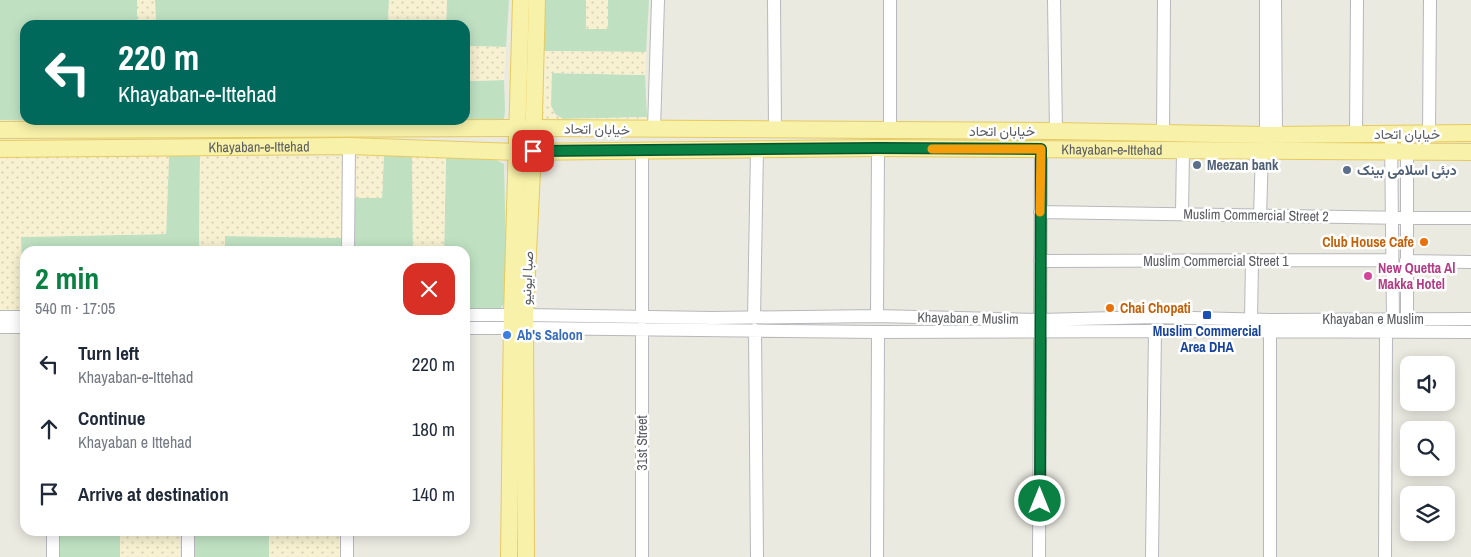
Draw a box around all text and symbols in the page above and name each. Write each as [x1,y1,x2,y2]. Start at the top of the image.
text: 220 m [118,34,199,81]
icon: left [35,40,100,105]
text: Khayaban-e-Ittehad [118,79,276,109]
street label: خیابان اتحاد [564,119,630,139]
street label: خیابان اتحاد [969,122,1035,140]
street label: خیابان اتحاد [1374,125,1440,143]
pin [512,130,554,172]
street label: Khayaban-e-Ittehad [208,137,310,156]
icon: arrive [519,137,547,165]
street label: Khayaban-e-Ittehad [1061,140,1162,159]
place label: Meezan bank [1207,156,1279,174]
marker: Meezan bank [1191,159,1203,171]
place label: دبئی اسلامی بینک [1357,161,1457,179]
marker: دبئی اسلامی بینک [1341,164,1353,176]
street label: Muslim Commercial Street 2 [1183,205,1329,225]
place label: Club House Cafe [1322,233,1414,251]
marker: Club House Cafe [1418,236,1430,248]
street label: صبا ایونیو [517,250,537,305]
street label: Muslim Commercial Street 1 [1143,252,1289,270]
text: 2 min [35,258,99,298]
place label: New Quetta Al Makka Hotel [1378,259,1455,293]
button: close [403,263,455,315]
marker: New Quetta Al Makka Hotel [1362,270,1374,282]
text: 540 m · 17:05 [35,297,115,319]
place label: Chai Chopati [1120,299,1191,317]
marker: Chai Chopati [1104,302,1116,314]
street label: Khayaban e Muslim [917,308,1019,328]
marker: Muslim Commercial Area DHA [1201,309,1213,321]
street label: Khayaban e Muslim [1322,310,1424,328]
place label: Muslim Commercial Area DHA [1153,322,1261,356]
place label: Ab's Saloon [517,326,583,344]
marker: Ab's Saloon [501,329,513,341]
text: Turn left [78,340,139,366]
icon: left [35,350,63,378]
text: 220 m [412,351,455,377]
map controls [1400,356,1455,541]
button: sound [1400,356,1455,411]
text: Khayaban-e-Ittehad [78,366,193,388]
text: Continue [78,405,146,431]
icon: ahead [35,415,63,443]
street label: 31st Street [633,415,651,471]
text: 180 m [412,416,455,442]
button: search [1400,421,1455,476]
text: Khayaban e Ittehad [78,431,192,453]
position arrow [1013,474,1065,526]
icon: arrive [35,480,63,508]
text: Arrive at destination [78,481,229,507]
text: 140 m [412,481,455,507]
button: layers [1400,486,1455,541]

